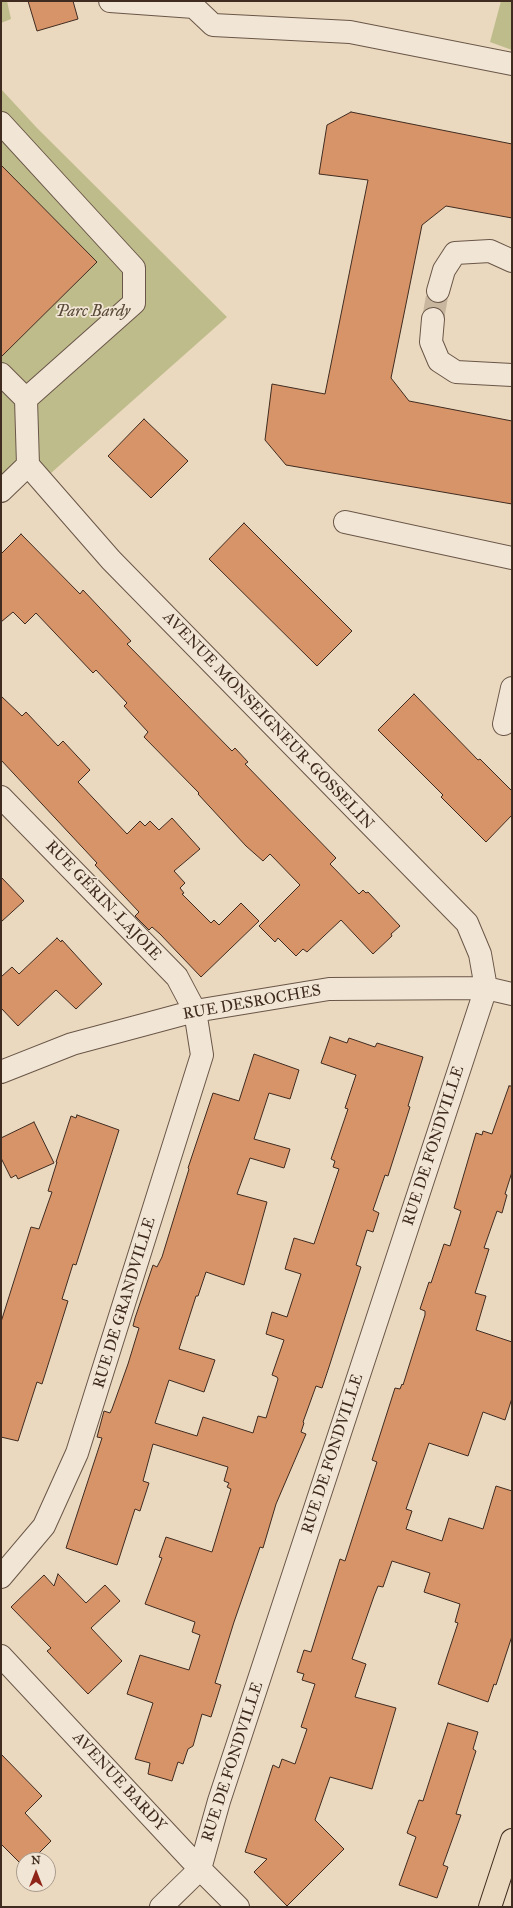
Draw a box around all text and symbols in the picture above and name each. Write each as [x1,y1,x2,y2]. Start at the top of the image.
park label: Parc Bardy [56,302,130,322]
street label: AVENUE MONSEIGNEUR-GOSSELIN [159,608,377,834]
street label: RUE GÉRIN-LAJOIE [41,837,165,965]
street label: RUE DESROCHES [181,981,323,1025]
street label: RUE DE FONDVILLE [399,1064,469,1228]
street label: RUE DE GRANDVILLE [90,1215,160,1391]
street label: RUE DE FONDVILLE [298,1372,368,1536]
street label: RUE DE FONDVILLE [198,1680,268,1844]
street label: AVENUE BARDY [68,1729,170,1835]
north arrow [16,1852,56,1892]
text: N [31,1854,41,1867]

